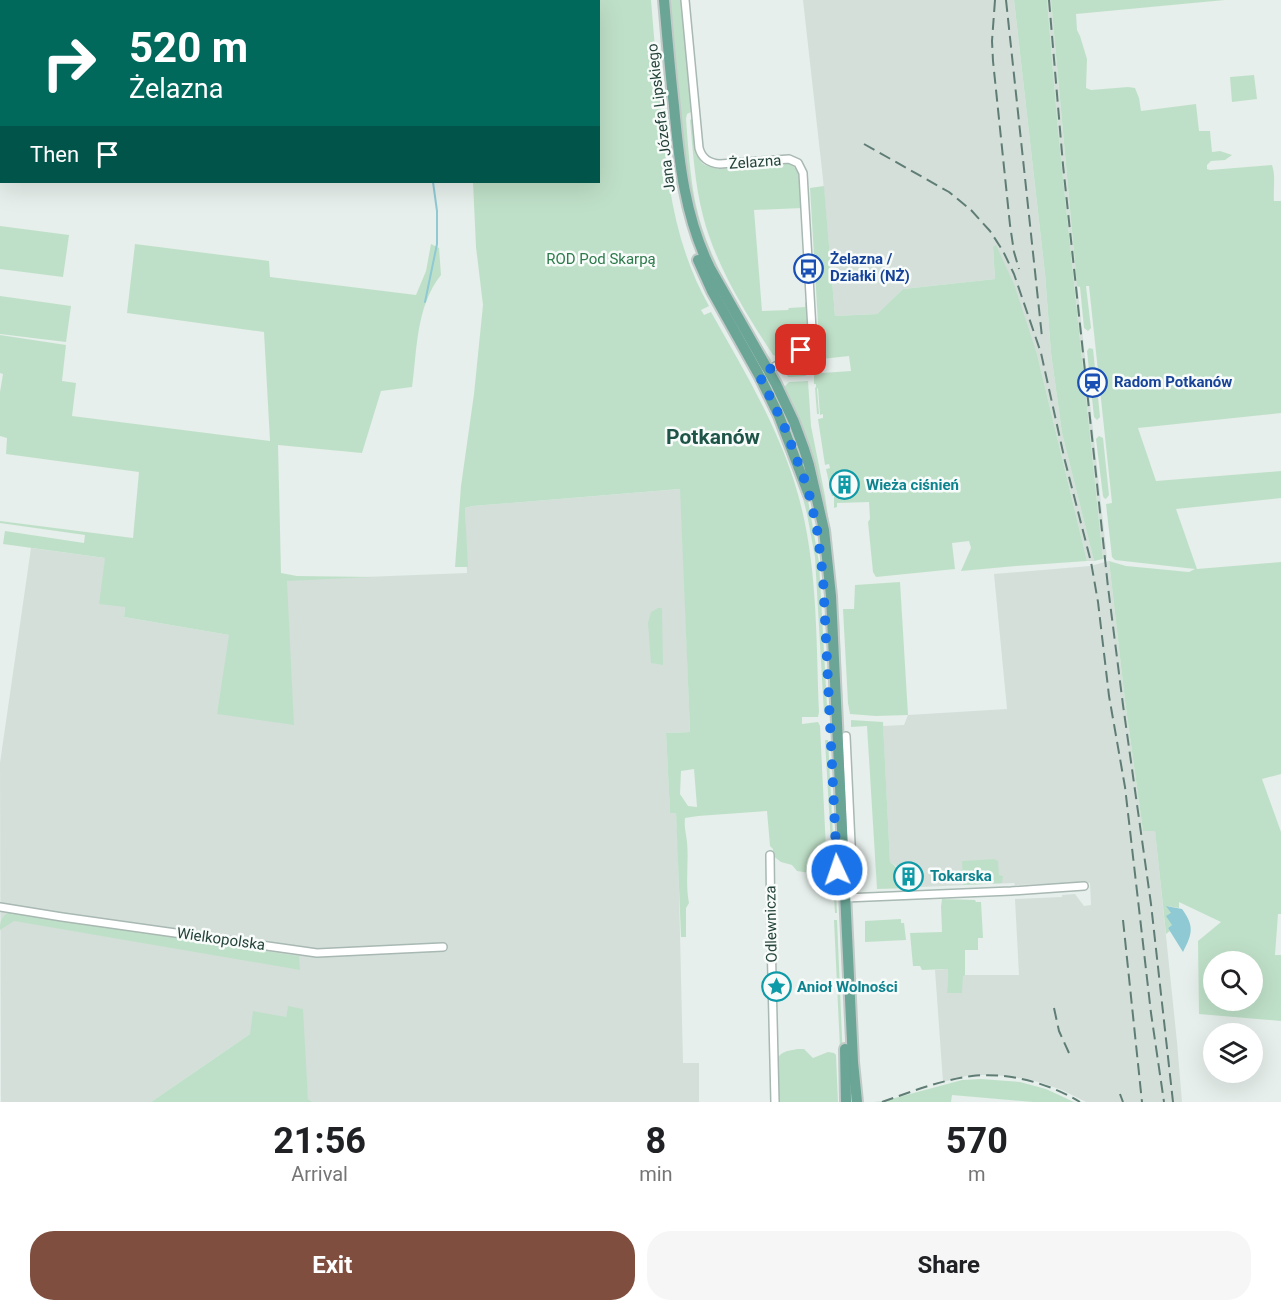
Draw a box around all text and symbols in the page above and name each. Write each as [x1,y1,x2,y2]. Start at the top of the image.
text: 520 m [129,23,248,72]
icon: right [30,24,108,102]
street label: Jana Józefa Lipskiego [643,43,679,193]
text: Żelazna [129,73,223,105]
icon: arrive [91,138,124,171]
text: Then [30,142,79,167]
street label: Żelazna [728,151,782,173]
park label: ROD Pod Skarpą [546,250,656,268]
place label: Żelazna / Działki (NŻ) [830,250,910,285]
bus stop icon: Żelazna / Działki (NŻ) [793,252,825,284]
pin [775,324,826,375]
icon: arrive [784,333,817,366]
station icon: Radom Potkanów [1077,366,1109,398]
place label: Radom Potkanów [1114,373,1232,391]
district label: Potkanów [666,425,761,449]
building icon: Wieża ciśnień [829,469,861,501]
place label: Wieża ciśnień [866,476,959,494]
position arrow [805,838,869,902]
building icon: Tokarska [893,860,925,892]
place label: Tokarska [930,867,992,885]
street label: Odlewnicza [761,885,781,963]
street label: Wielkopolska [176,924,266,954]
map controls [1203,951,1263,1083]
button: search [1203,951,1263,1011]
place icon: Anioł Wolności [760,971,792,1003]
place label: Anioł Wolności [797,978,898,996]
button: layers [1203,1023,1263,1083]
text: 21:56 [273,1120,366,1162]
text: 8 [646,1120,666,1162]
text: 570 [946,1120,1008,1162]
text: Arrival [291,1162,348,1186]
text: min [639,1162,673,1186]
text: m [968,1162,986,1186]
button: Exit [30,1231,635,1300]
button: Share [647,1231,1251,1300]

